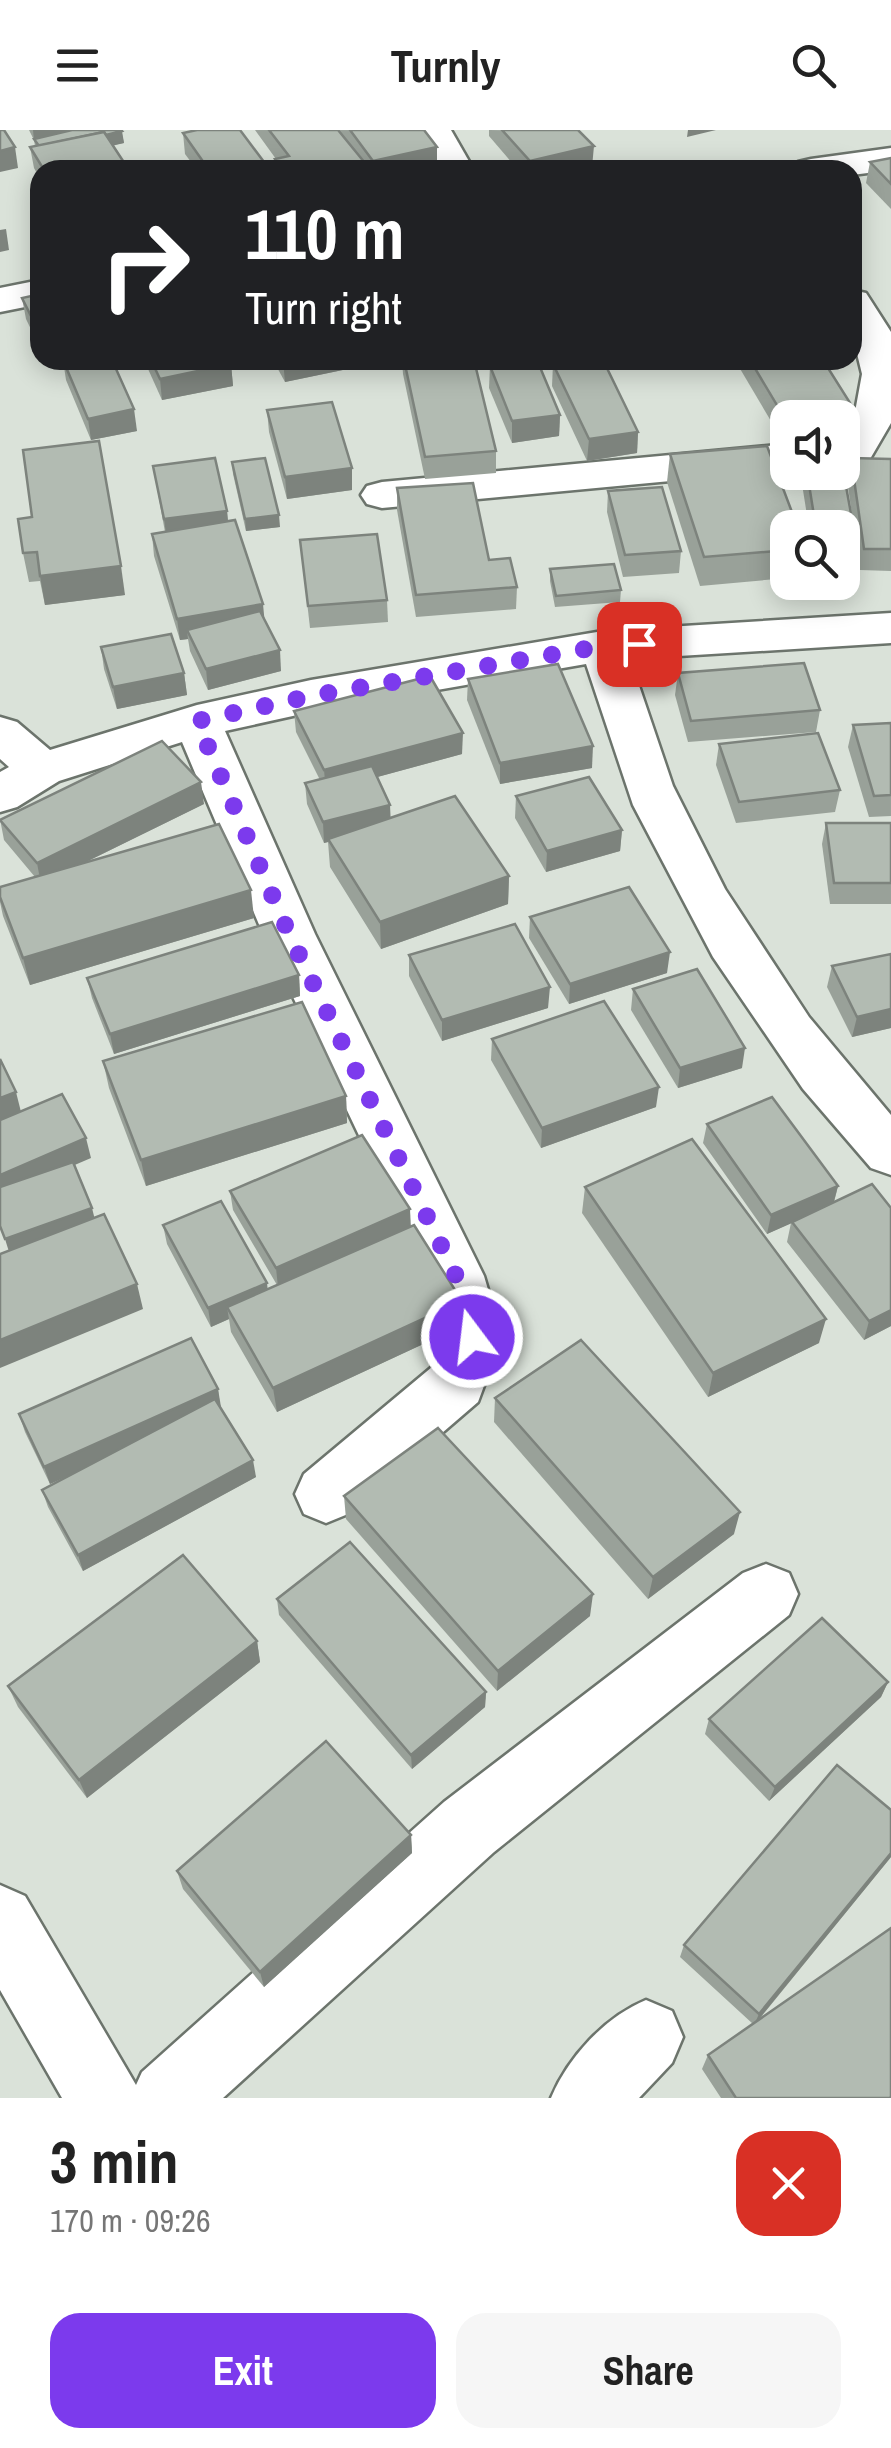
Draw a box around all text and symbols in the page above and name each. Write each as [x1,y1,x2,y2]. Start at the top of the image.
text: Turnly [390,35,501,96]
icon: menu [50,38,105,93]
icon: search [786,38,841,93]
text: 110 m [245,187,405,281]
icon: right [80,200,210,330]
text: Turn right [245,277,402,338]
map controls [770,400,860,600]
button: sound [770,400,860,490]
button: search [770,510,860,600]
pin [597,602,682,687]
icon: arrive [612,617,667,672]
position arrow [420,1285,524,1389]
text: 3 min [50,2121,179,2202]
button: close [736,2131,841,2236]
text: 170 m · 09:26 [50,2199,210,2242]
button: Exit [50,2313,436,2428]
button: Share [456,2313,841,2428]

